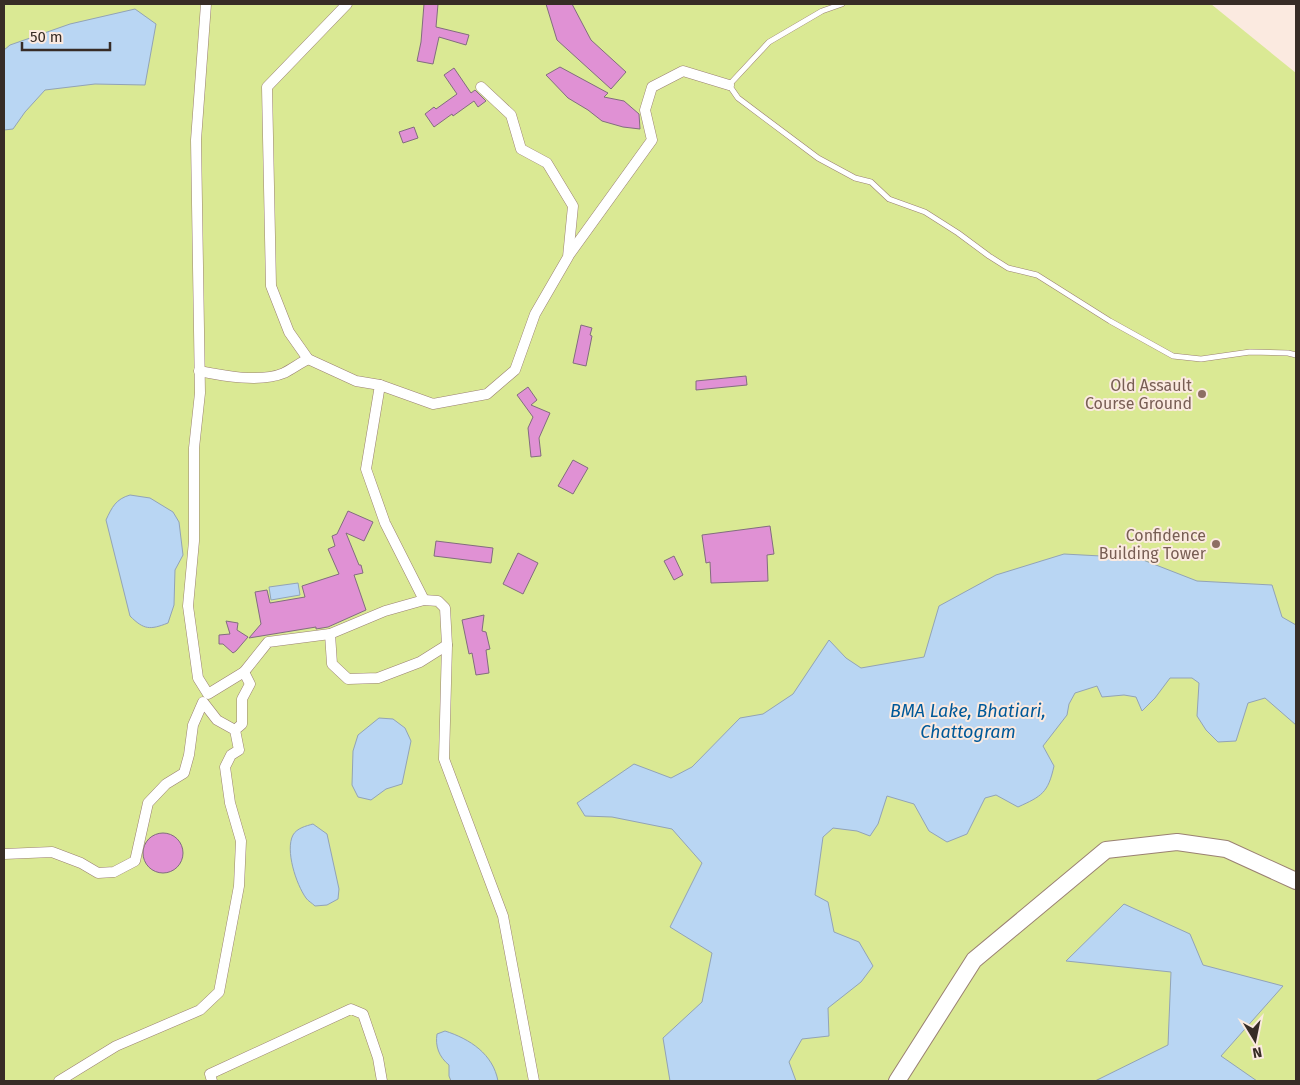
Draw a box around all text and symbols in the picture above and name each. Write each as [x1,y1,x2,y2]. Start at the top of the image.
scale bar [22,20,110,52]
text: 50 m [30,28,63,46]
place label: Old Assault Course Ground [1085,376,1192,413]
marker: Old Assault Course Ground [1196,388,1208,400]
place label: Confidence Building Tower [1099,526,1207,563]
marker: Confidence Building Tower [1210,538,1222,550]
water label: BMA Lake, Bhatiari, Chattogram [890,700,1046,743]
north arrow [1230,1015,1280,1065]
text: N [1251,1043,1263,1061]

